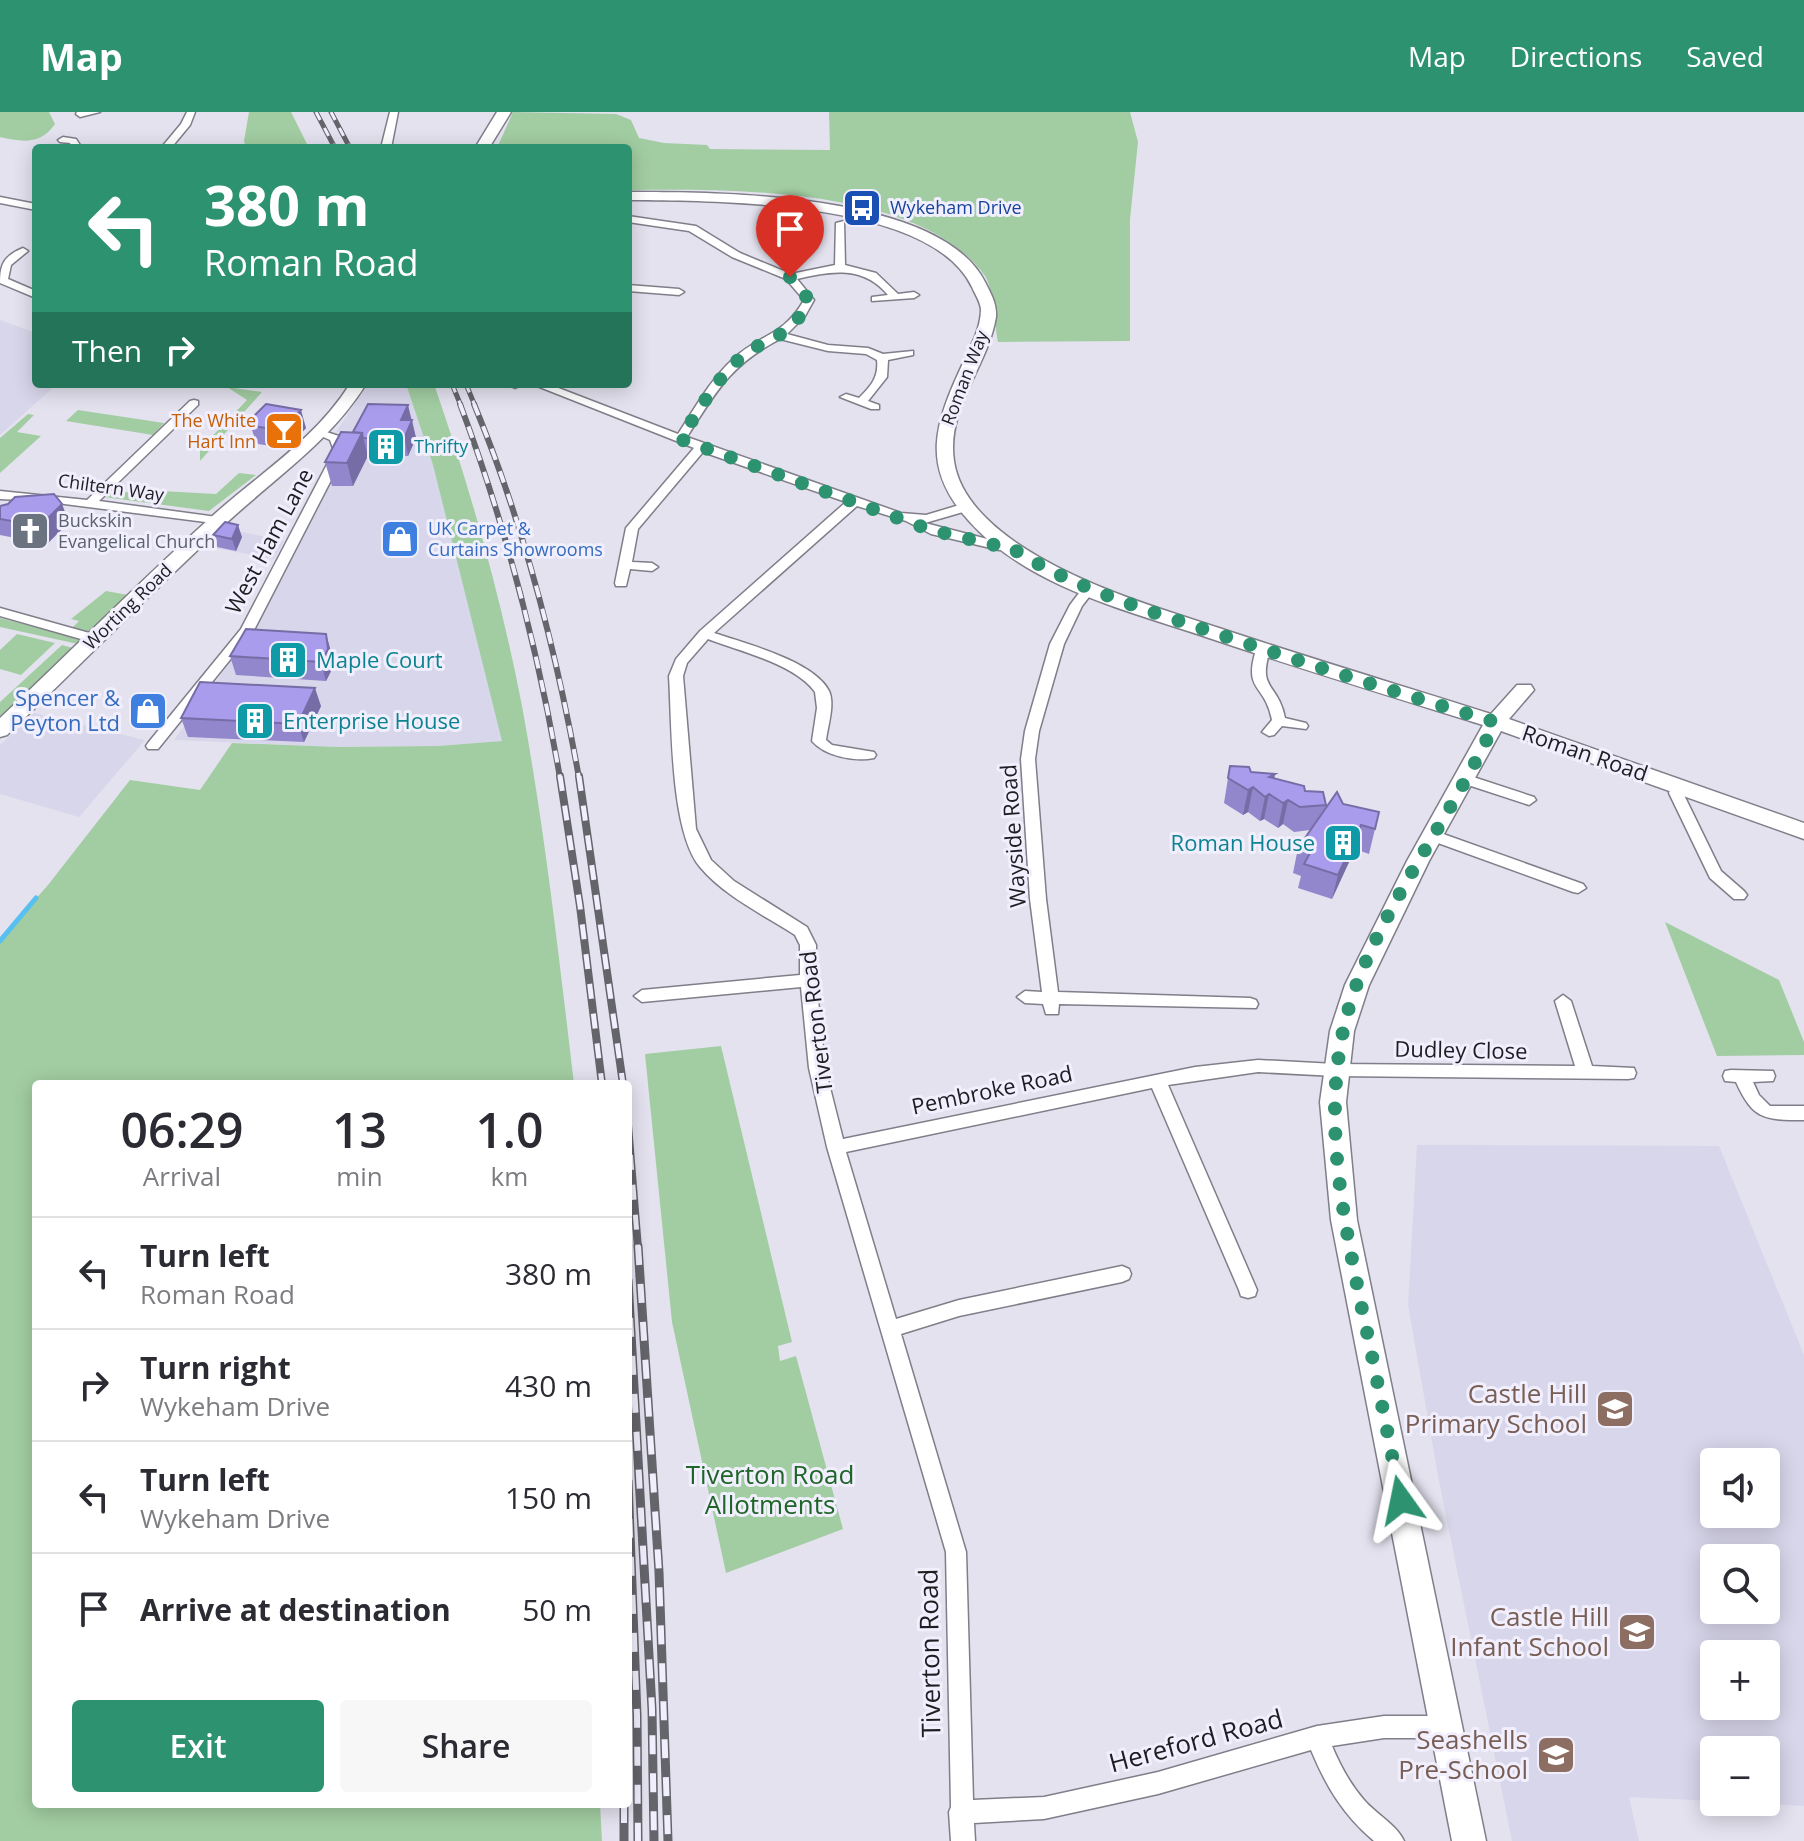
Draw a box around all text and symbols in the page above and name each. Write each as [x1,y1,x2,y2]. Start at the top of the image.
text: Map [40,30,123,82]
text: Map [1408,37,1466,75]
text: Directions [1510,37,1642,75]
text: Saved [1686,37,1764,75]
text: 380 m [204,166,370,242]
icon: left [72,176,176,280]
bus stop icon: Wykeham Drive [841,187,883,229]
pin [756,195,824,277]
place label: Wykeham Drive [890,195,1022,219]
icon: arrive [768,207,812,251]
text: Roman Road [204,238,419,287]
street label: Roman Way [935,326,994,429]
icon: right [158,328,202,372]
text: Then [72,330,142,371]
place label: The White Hart Inn [172,408,256,453]
bar icon: The White Hart Inn [263,410,305,452]
building icon: Thrifty [365,426,407,468]
place label: Thrifty [414,434,469,458]
street label: West Ham Lane [217,463,319,619]
street label: Chiltern Way [57,468,167,506]
place label: Buckskin Evangelical Church [58,508,215,553]
church icon: Buckskin Evangelical Church [9,510,51,552]
place label: UK Carpet & Curtains Showrooms [428,516,603,561]
shop icon: UK Carpet & Curtains Showrooms [379,518,421,560]
street label: Worting Road [78,558,177,655]
building icon: Maple Court [267,639,309,681]
place label: Maple Court [316,644,443,674]
place label: Spencer & Peyton Ltd [10,682,120,737]
shop icon: Spencer & Peyton Ltd [127,690,169,732]
building icon: Enterprise House [234,700,276,742]
place label: Enterprise House [283,705,460,735]
street label: Roman Road [1518,717,1652,788]
street label: Wayside Road [992,763,1032,909]
building icon: Roman House [1322,822,1364,864]
place label: Roman House [1171,827,1315,857]
street label: Tiverton Road [791,949,839,1095]
street label: Dudley Close [1394,1033,1528,1065]
street label: Pembroke Road [909,1057,1075,1121]
text: 06:29 [121,1097,243,1162]
text: 13 [332,1097,387,1162]
text: 1.0 [475,1097,543,1162]
text: Arrival [143,1158,221,1194]
text: min [336,1158,383,1194]
text: km [491,1158,528,1194]
text: Turn left [140,1235,270,1276]
icon: left [72,1251,116,1295]
text: 380 m [505,1253,592,1294]
text: Roman Road [140,1276,295,1312]
text: Turn right [140,1347,291,1388]
icon: right [72,1363,116,1407]
text: 430 m [505,1365,592,1406]
place label: Castle Hill Primary School [1405,1375,1587,1441]
text: Wykeham Drive [140,1388,330,1424]
school or university icon: Castle Hill Primary School [1594,1388,1636,1430]
map controls [1700,1448,1780,1816]
button: sound [1700,1448,1780,1528]
park label: Tiverton Road Allotments [686,1456,854,1522]
position arrow [1359,1458,1443,1542]
text: Turn left [140,1459,270,1500]
icon: left [72,1475,116,1519]
text: 150 m [505,1477,592,1518]
text: Wykeham Drive [140,1500,330,1536]
button: search [1700,1544,1780,1624]
street label: Tiverton Road [910,1568,948,1738]
icon: arrive [72,1587,116,1631]
text: Arrive at destination [140,1589,451,1630]
text: 50 m [522,1589,592,1630]
place label: Castle Hill Infant School [1450,1598,1609,1664]
school or university icon: Castle Hill Infant School [1616,1611,1658,1653]
button: + [1700,1640,1780,1720]
button: Exit [72,1700,324,1792]
button: Share [340,1700,592,1792]
street label: Hereford Road [1105,1700,1287,1781]
place label: Seashells Pre-School [1398,1721,1528,1787]
school or university icon: Seashells Pre-School [1535,1734,1577,1776]
button: − [1700,1736,1780,1816]

